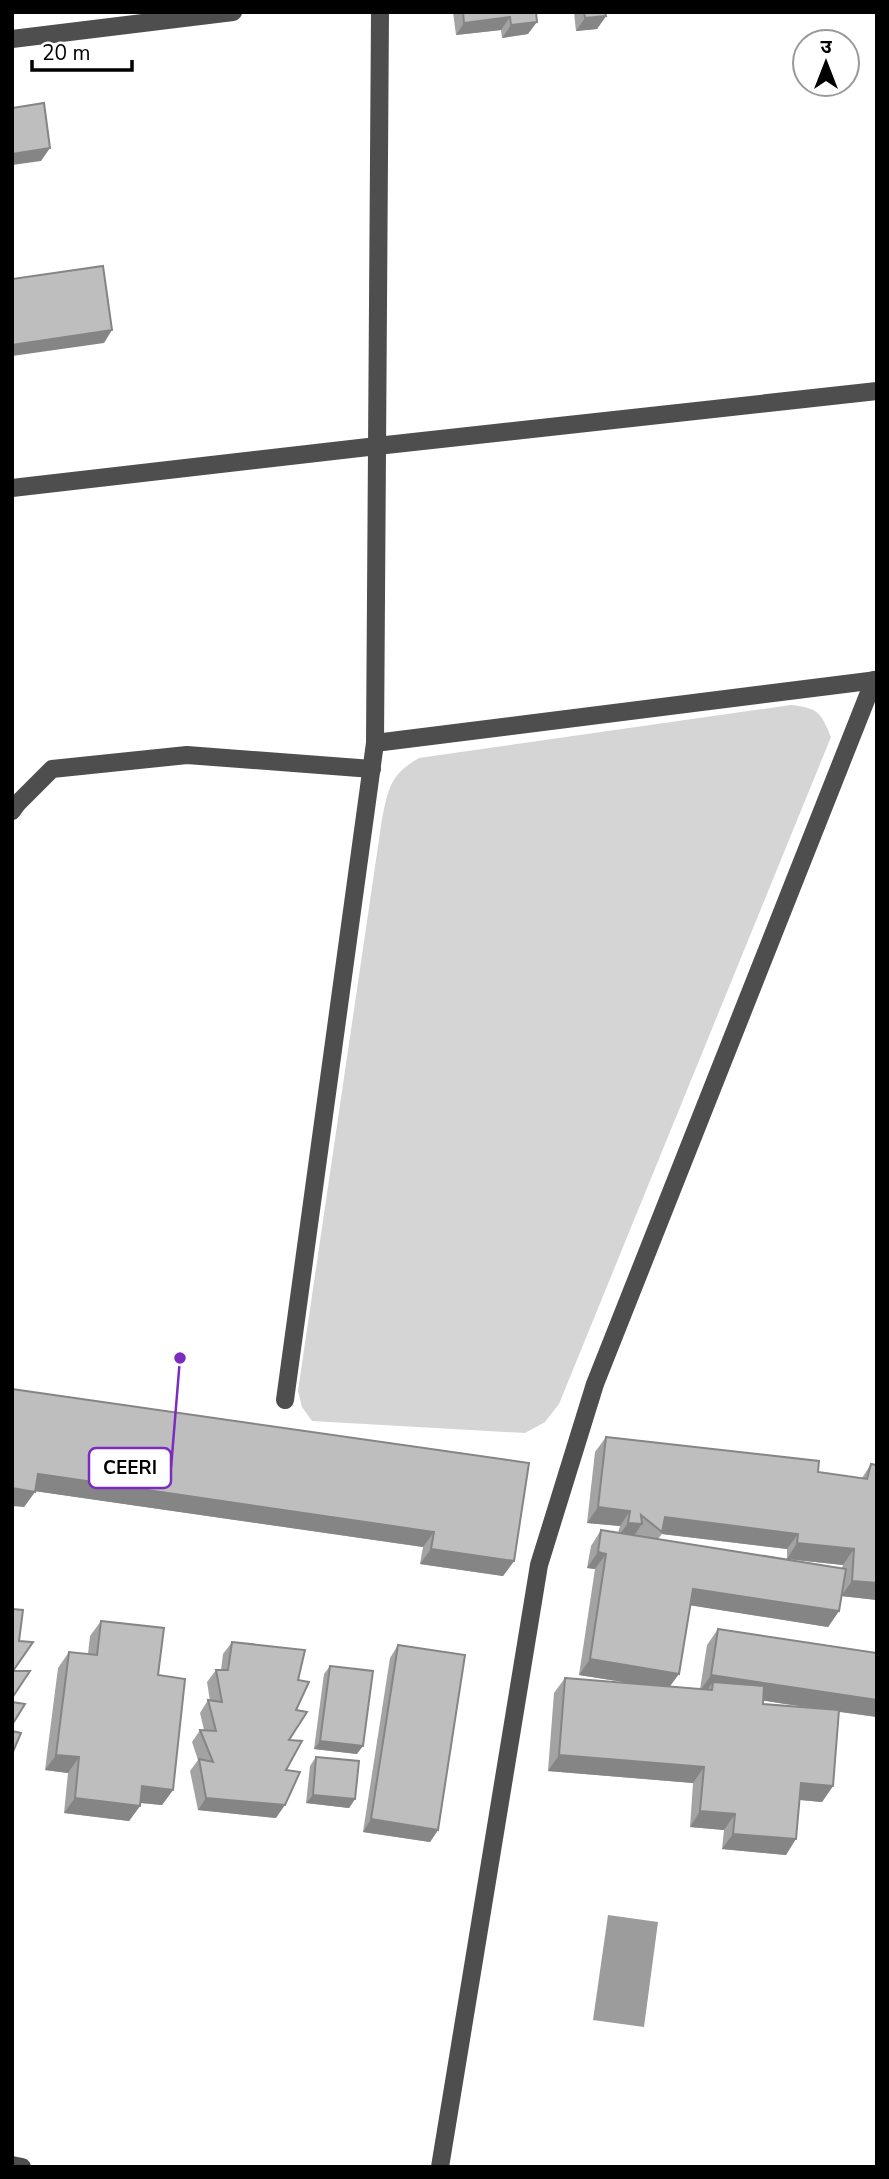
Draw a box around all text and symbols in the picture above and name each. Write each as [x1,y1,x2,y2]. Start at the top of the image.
scale bar [32,28,131,72]
north arrow [791,28,861,98]
text: उ [820,34,832,60]
text: 20 m [42,39,91,67]
callout: CEERI [89,1448,171,1488]
text: CEERI [103,1455,157,1481]

